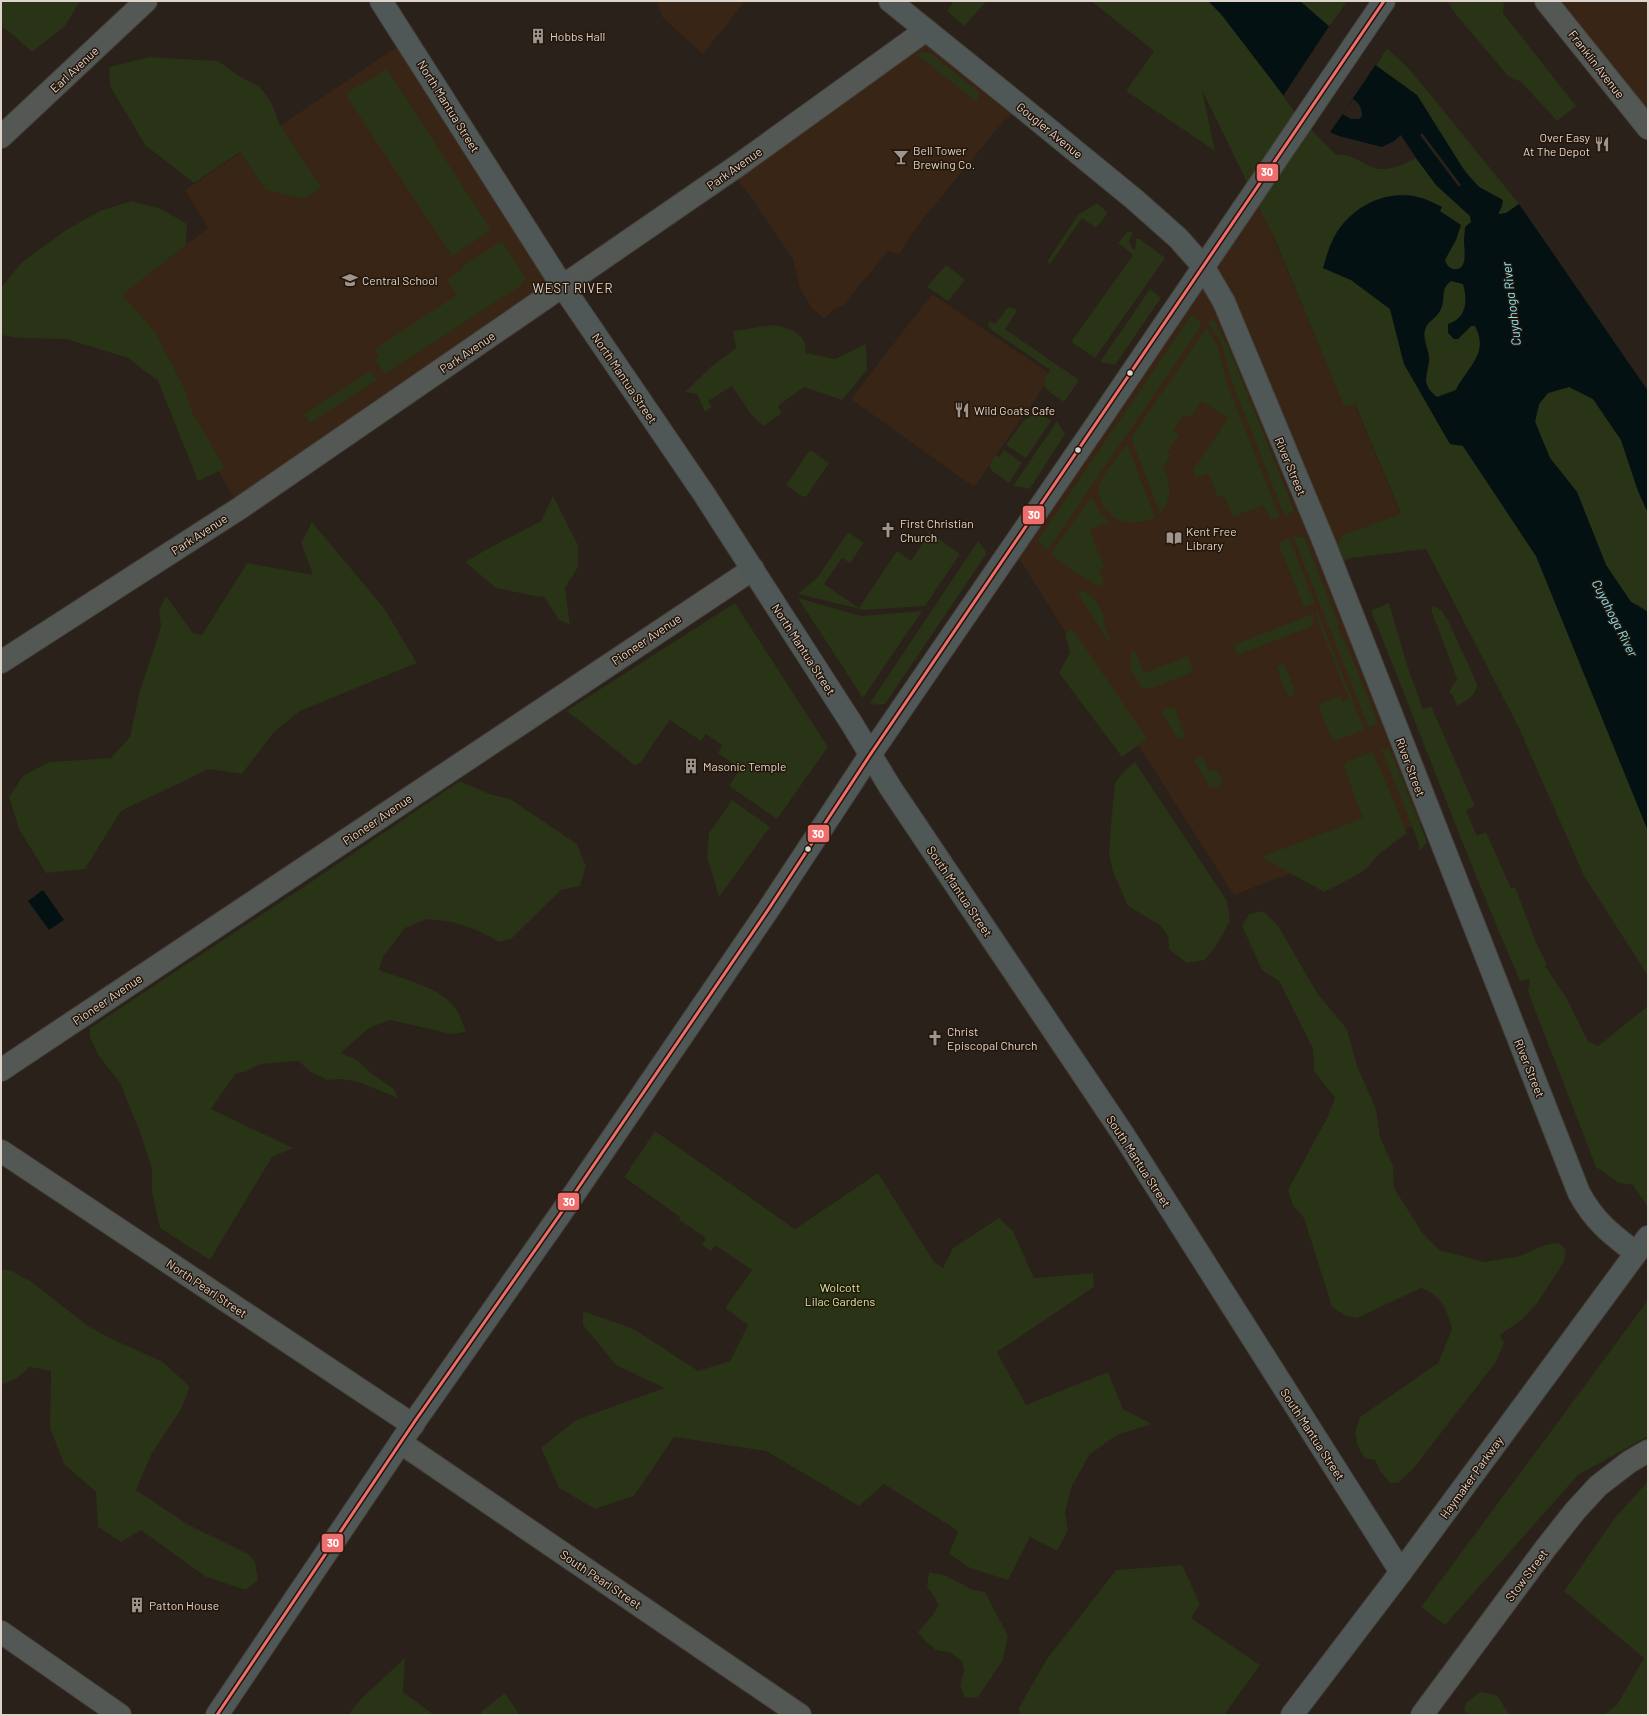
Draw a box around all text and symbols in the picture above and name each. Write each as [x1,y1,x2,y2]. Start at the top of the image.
building icon: Hobbs Hall [529,27,547,45]
street label: Franklin Avenue [1566,27,1628,101]
place label: Hobbs Hall [550,29,605,43]
street label: Earl Avenue [47,43,101,95]
street label: North Mantua Street [415,57,483,155]
street label: Gougler Avenue [1014,99,1086,161]
place label: Over Easy At The Depot [1523,130,1590,158]
restaurant icon: Over Easy At The Depot [1593,135,1611,153]
place label: Bell Tower Brewing Co. [913,143,975,171]
street label: Park Avenue [704,144,764,192]
bar icon: Bell Tower Brewing Co. [892,148,910,166]
line badge: 30 [1256,163,1279,182]
text: 30 [1261,165,1273,178]
water label: Cuyahoga River [1498,261,1524,347]
school or university icon: Central School [341,271,359,289]
place label: Central School [362,273,438,287]
district label: WEST RIVER [532,280,614,296]
street label: Park Avenue [437,328,497,376]
street label: North Mantua Street [590,330,660,426]
unlabelled marker [1125,368,1135,378]
restaurant icon: Wild Goats Cafe [953,401,971,419]
place label: Wild Goats Cafe [974,403,1055,417]
street label: River Street [1272,435,1310,497]
unlabelled marker [1073,445,1083,455]
line badge: 30 [1022,505,1045,525]
text: 30 [1028,508,1040,521]
street label: Park Avenue [168,511,230,557]
place label: First Christian Church [900,516,974,544]
church icon: First Christian Church [879,521,897,539]
place label: Kent Free Library [1186,524,1237,552]
library icon: Kent Free Library [1165,529,1183,547]
water label: Cuyahoga River [1589,577,1642,660]
street label: North Mantua Street [769,601,839,697]
street label: Pioneer Avenue [609,611,683,667]
street label: River Street [1393,736,1429,798]
building icon: Masonic Temple [682,757,700,775]
place label: Masonic Temple [703,759,786,773]
street label: Pioneer Avenue [340,791,414,847]
line badge: 30 [807,824,830,843]
text: 30 [812,827,824,840]
street label: South Mantua Street [924,843,996,939]
unlabelled marker [803,844,813,854]
street label: Pioneer Avenue [70,971,144,1027]
place label: Christ Episcopal Church [947,1024,1038,1052]
church icon: Christ Episcopal Church [926,1029,944,1047]
street label: River Street [1512,1037,1548,1099]
street label: South Mantua Street [1104,1113,1174,1209]
line badge: 30 [557,1192,580,1211]
text: 30 [563,1195,575,1208]
street label: North Pearl Street [164,1256,250,1320]
park label: Wolcott Lilac Gardens [805,1280,875,1308]
street label: South Mantua Street [1278,1386,1348,1482]
street label: Haymaker Parkway [1436,1433,1506,1521]
line badge: 30 [321,1533,344,1553]
text: 30 [327,1536,339,1549]
street label: Stow Street [1502,1546,1550,1604]
street label: South Pearl Street [558,1547,644,1611]
building icon: Patton House [128,1596,146,1614]
place label: Patton House [149,1598,219,1612]

